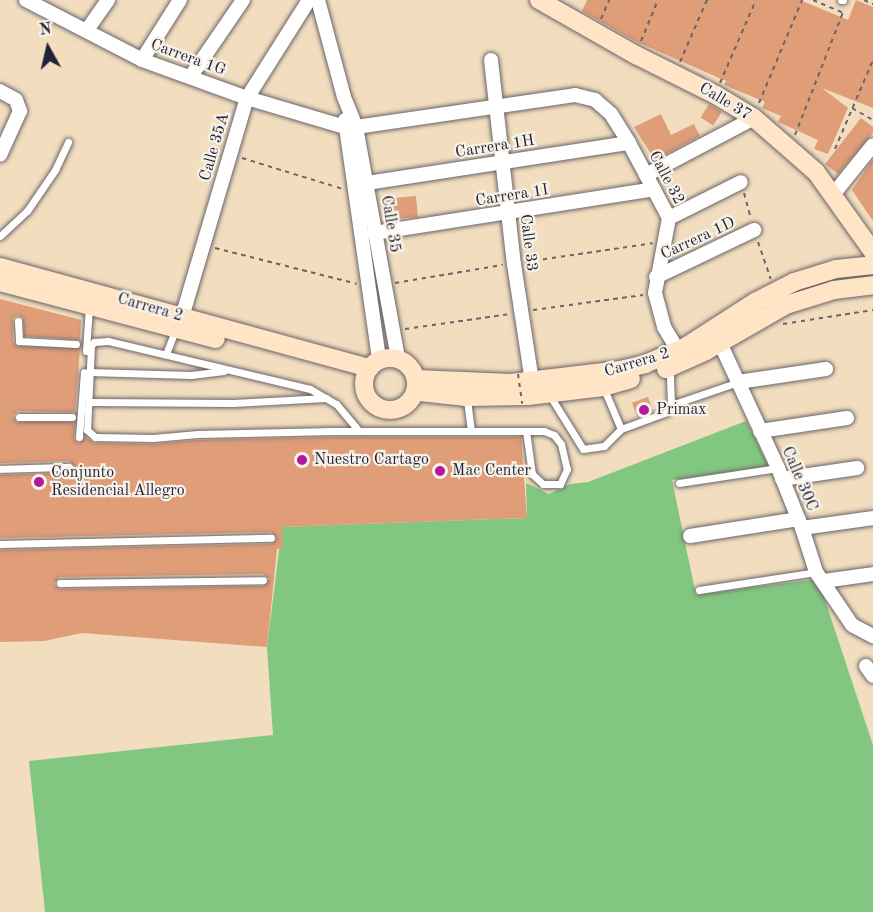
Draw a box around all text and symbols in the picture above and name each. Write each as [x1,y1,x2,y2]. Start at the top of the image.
north arrow [18,18,78,78]
text: N [38,21,53,39]
street label: Carrera 1G [148,35,228,81]
street label: Calle 37 [695,79,755,125]
street label: Calle 35A [196,111,234,183]
street label: Carrera 1H [454,131,536,163]
street label: Calle 32 [644,148,688,208]
street label: Carrera 1I [474,181,550,211]
street label: Calle 35 [376,194,404,254]
street label: Calle 33 [515,213,541,273]
street label: Carrera 1D [658,213,738,265]
street label: Carrera 2 [115,289,185,327]
street label: Carrera 2 [602,344,672,382]
place label: Primax [656,400,707,420]
marker: Primax [637,403,651,417]
street label: Calle 30C [777,444,821,514]
place label: Nuestro Cartago [314,450,429,470]
marker: Nuestro Cartago [295,453,309,467]
place label: Mac Center [452,461,531,481]
place label: Conjunto Residencial Allegro [51,463,185,501]
marker: Mac Center [433,464,447,478]
marker: Conjunto Residencial Allegro [32,475,46,489]

